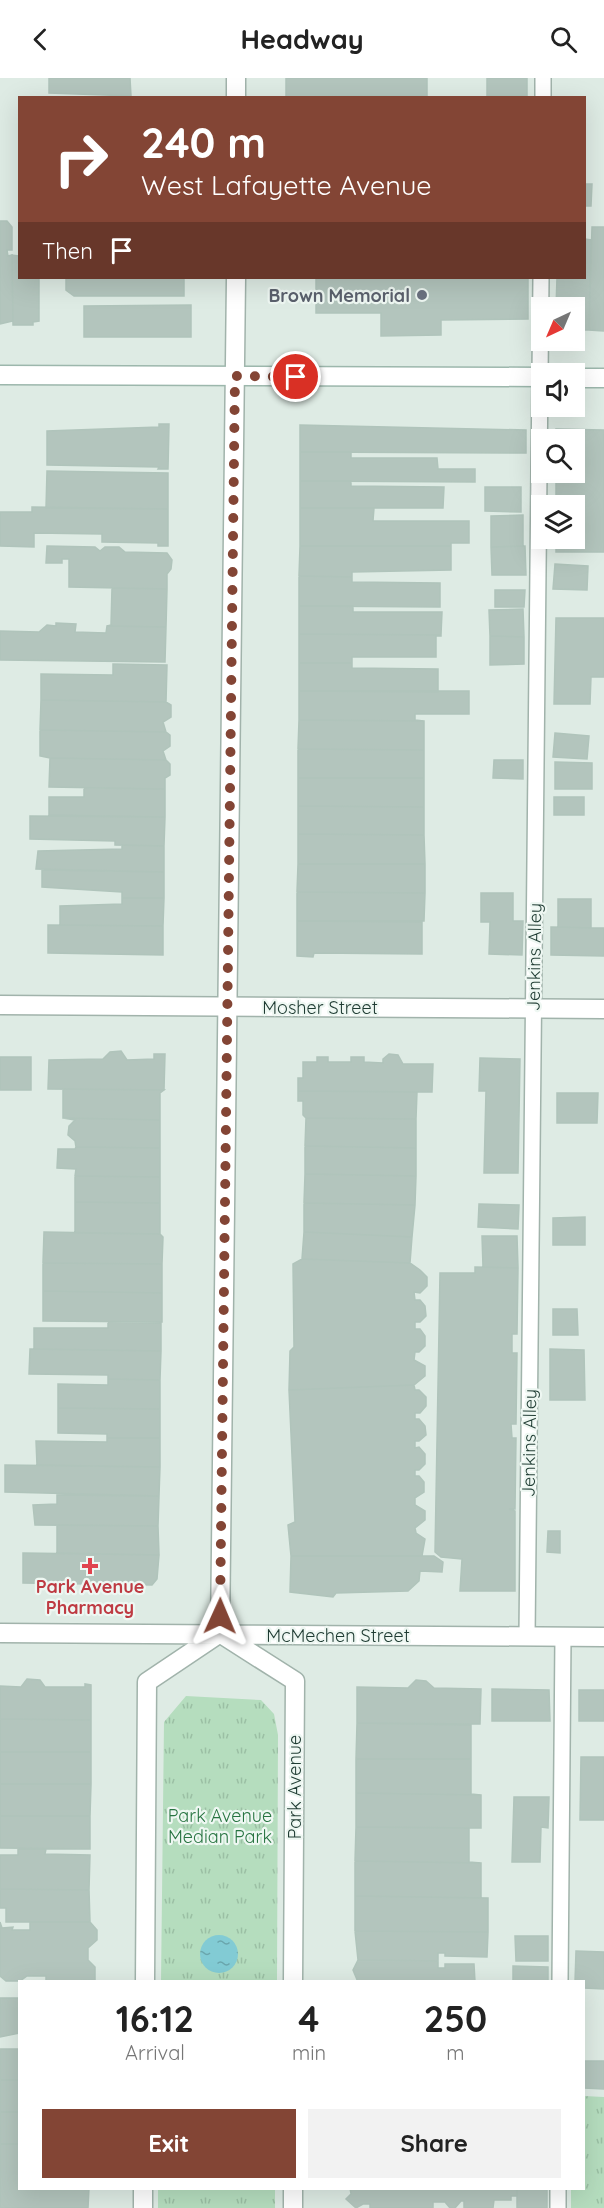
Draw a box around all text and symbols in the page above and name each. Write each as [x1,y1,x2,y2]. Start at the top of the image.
text: Headway [240,22,364,56]
icon: back [24,23,57,56]
icon: search [547,23,580,56]
text: 240 m [141,116,266,169]
icon: right [42,120,120,198]
text: West Lafayette Avenue [141,168,432,202]
icon: arrive [105,234,138,267]
text: Then [42,237,93,265]
place label: Brown Memorial [269,284,410,307]
marker: Brown Memorial [415,288,429,302]
north arrow [531,297,585,351]
map controls [531,297,585,549]
pin [270,351,321,402]
icon: arrive [279,360,312,393]
button: sound [531,363,585,417]
button: search [531,429,585,483]
button: layers [531,495,585,549]
street label: Jenkins Alley [522,903,546,1011]
street label: Mosher Street [262,996,378,1019]
street label: Jenkins Alley [517,1389,541,1497]
marker: Park Avenue Pharmacy [83,1559,97,1573]
place label: Park Avenue Pharmacy [36,1575,144,1619]
position arrow [188,1584,252,1648]
street label: McMechen Street [266,1624,410,1647]
street label: Park Avenue [283,1735,306,1839]
park label: Park Avenue Median Park [168,1804,272,1848]
text: 16:12 [116,1996,194,2041]
text: 4 [298,1996,320,2041]
text: 250 [424,1996,487,2041]
text: Arrival [125,2040,185,2065]
text: min [292,2040,326,2065]
text: m [446,2040,465,2065]
button: Exit [42,2109,296,2178]
button: Share [308,2109,561,2178]

